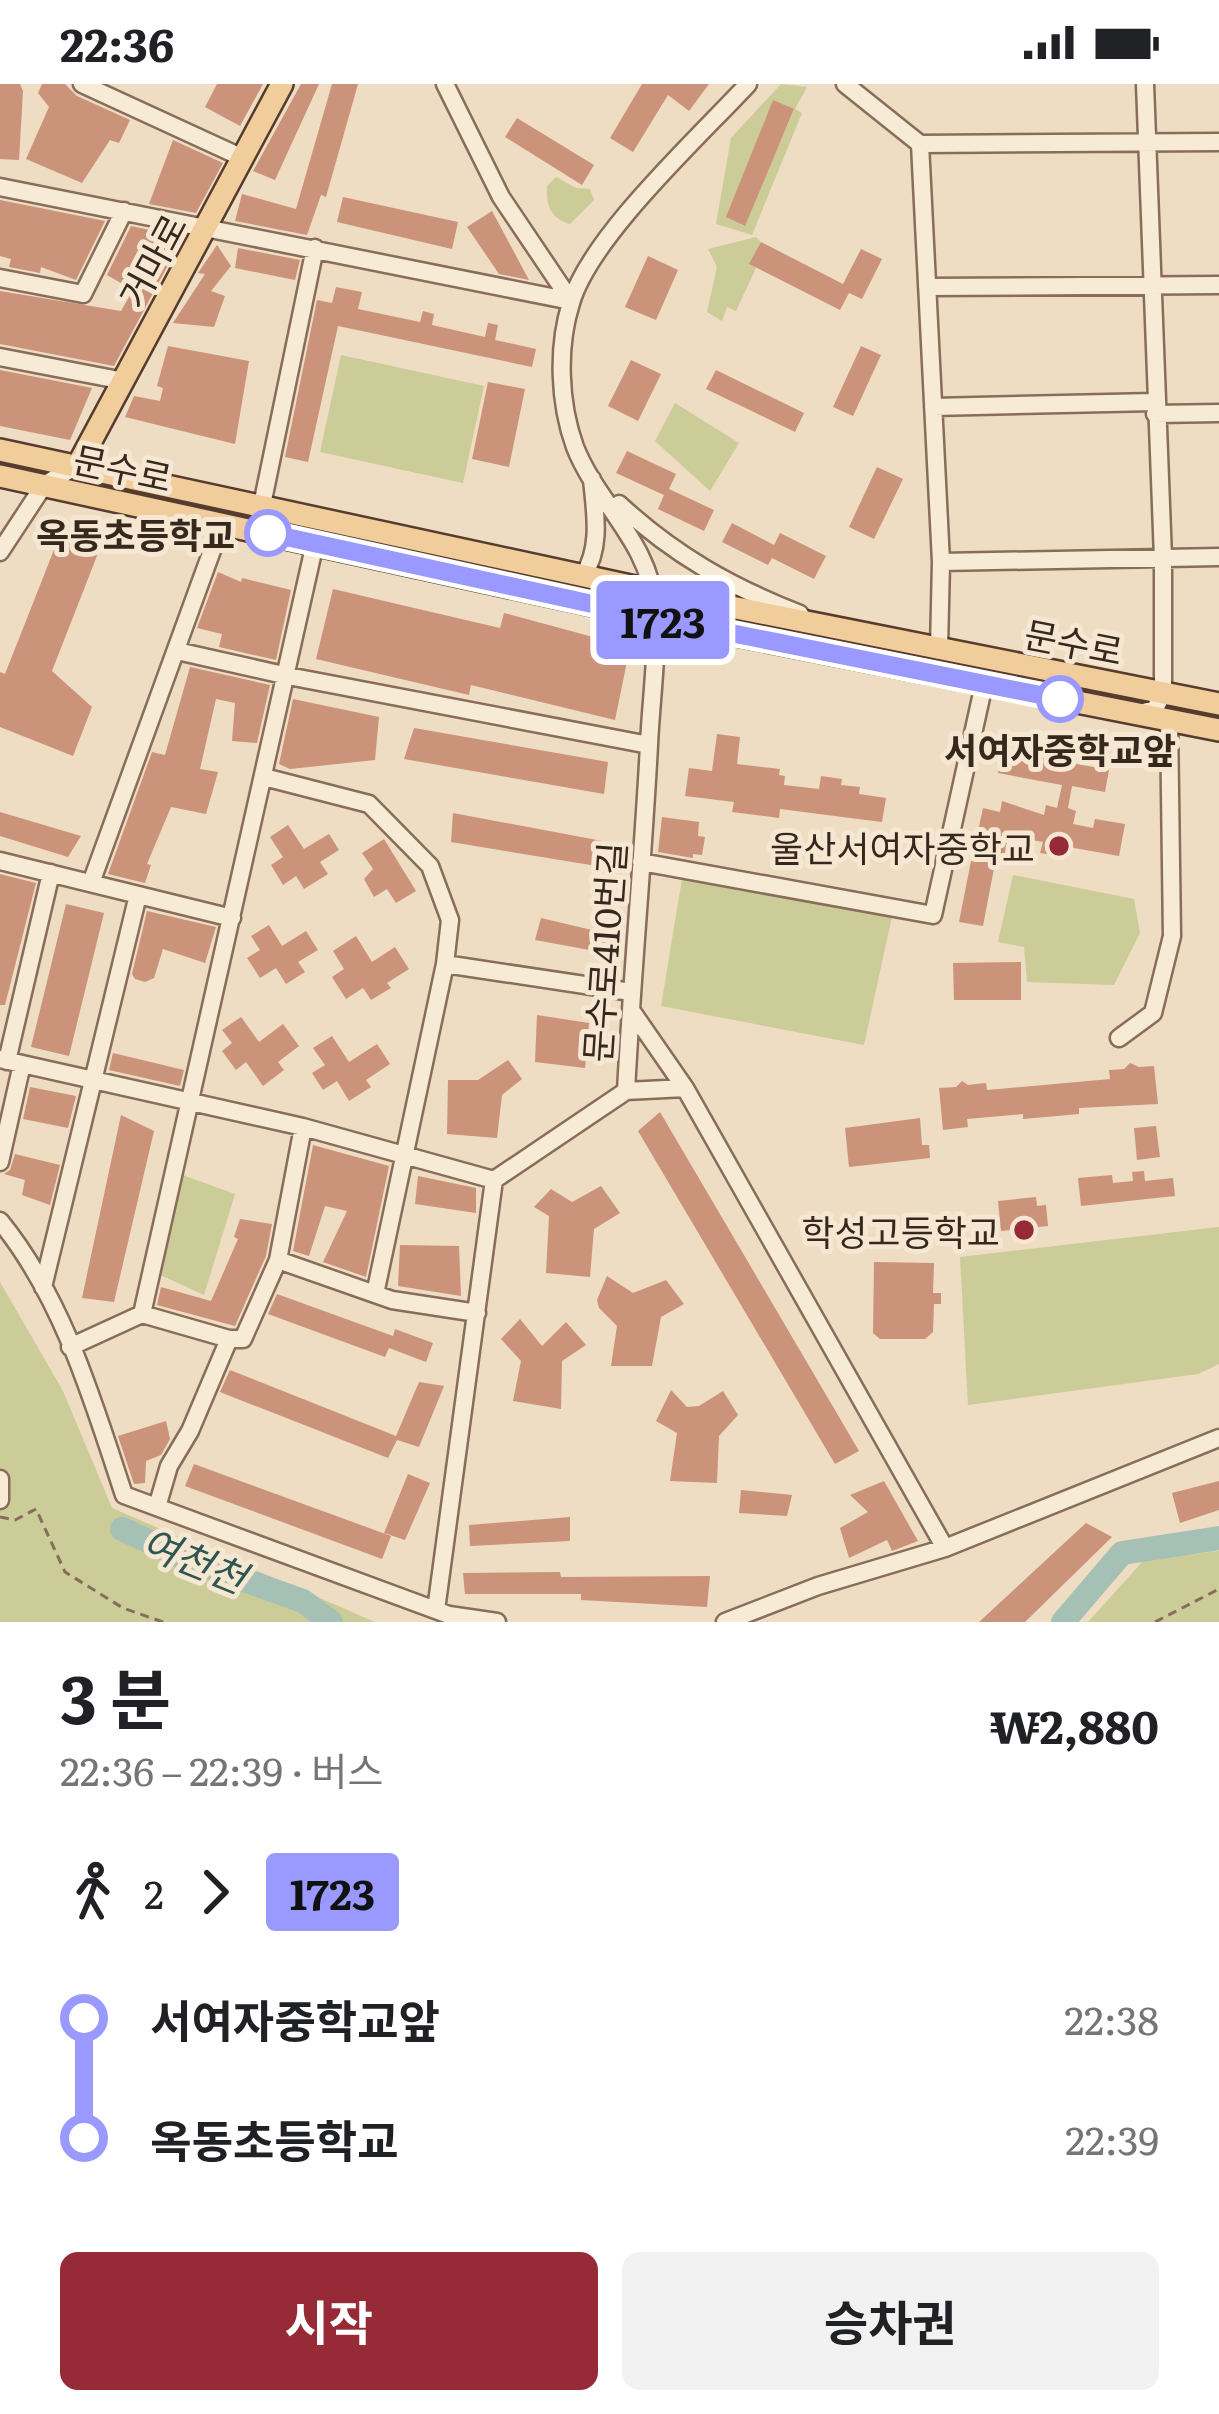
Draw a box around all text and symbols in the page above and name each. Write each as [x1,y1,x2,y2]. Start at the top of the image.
text: 22:36 [60,9,174,76]
street label: 거마로 [104,204,198,316]
street label: 문수로 [69,431,177,503]
place label: 옥동초등학교 [36,507,235,560]
marker: 옥동초등학교 [246,511,290,555]
line badge: 1723 [579,581,747,659]
text: 1723 [620,589,706,651]
street label: 문수로 [1020,606,1128,676]
marker: 서여자중학교앞 [1038,677,1082,721]
place label: 서여자중학교앞 [944,722,1176,775]
place label: 울산서여자중학교 [770,820,1035,873]
marker: 울산서여자중학교 [1046,833,1072,859]
street label: 문수로410번길 [569,840,637,1064]
place label: 학성고등학교 [801,1204,1000,1257]
marker: 학성고등학교 [1011,1217,1037,1243]
water label: 여천천 [134,1511,260,1607]
text: 3 분 [60,1646,171,1744]
text: ₩2,880 [990,1691,1159,1758]
text: 22:36 – 22:39 · 버스 [60,1740,383,1798]
icon: walk [60,1859,126,1925]
icon: forward [182,1859,248,1925]
text: 1723 [290,1861,375,1923]
text: 2 [144,1863,164,1921]
text: 서여자중학교앞 [150,1985,440,2052]
text: 22:38 [1064,1989,1159,2047]
text: 옥동초등학교 [150,2105,398,2172]
text: 22:39 [1065,2109,1159,2167]
button: 시작 [60,2252,598,2390]
button: 승차권 [622,2252,1159,2390]

